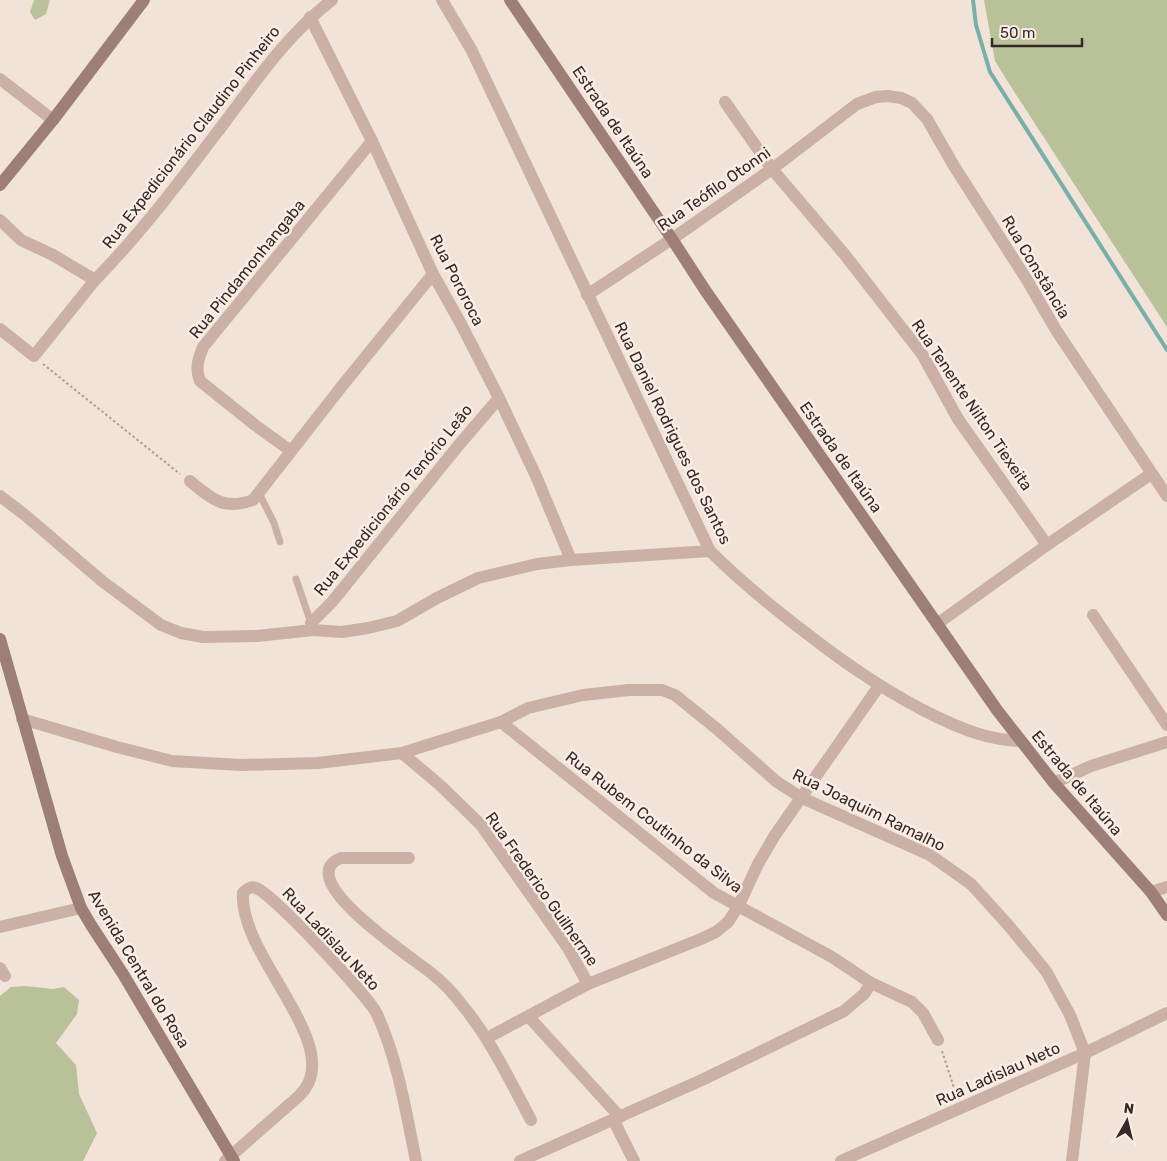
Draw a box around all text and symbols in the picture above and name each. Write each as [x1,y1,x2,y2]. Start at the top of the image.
scale bar [992,15,1082,47]
street label: Rua Expedicionário Claudino Pinheiro [98,22,284,252]
text: 50 m [1000,24,1035,42]
street label: Estrada de Itaúna [568,62,658,182]
street label: Rua Teófilo Otonni [654,143,774,235]
street label: Rua Pindamonhangaba [185,196,309,342]
street label: Rua Constância [998,212,1074,322]
street label: Rua Pororoca [426,231,488,329]
street label: Rua Tenente Nilton Tiexeita [908,316,1036,494]
street label: Rua Daniel Rodrigues dos Santos [611,319,735,547]
street label: Estrada de Itaúna [796,398,886,516]
street label: Rua Expedicionário Tenório Leão [310,401,476,599]
street label: Estrada de Itaúna [1028,727,1126,839]
street label: Rua Rubem Coutinho da Silva [562,747,746,897]
street label: Rua Joaquim Ramalho [790,765,948,855]
street label: Rua Frederico Guilherme [482,808,602,970]
street label: Rua Ladislau Neto [278,884,384,994]
street label: Avenida Central do Rosa [84,887,194,1051]
street label: Rua Ladislau Neto [933,1038,1063,1110]
north arrow [1102,1096,1152,1146]
text: N [1123,1100,1135,1118]

